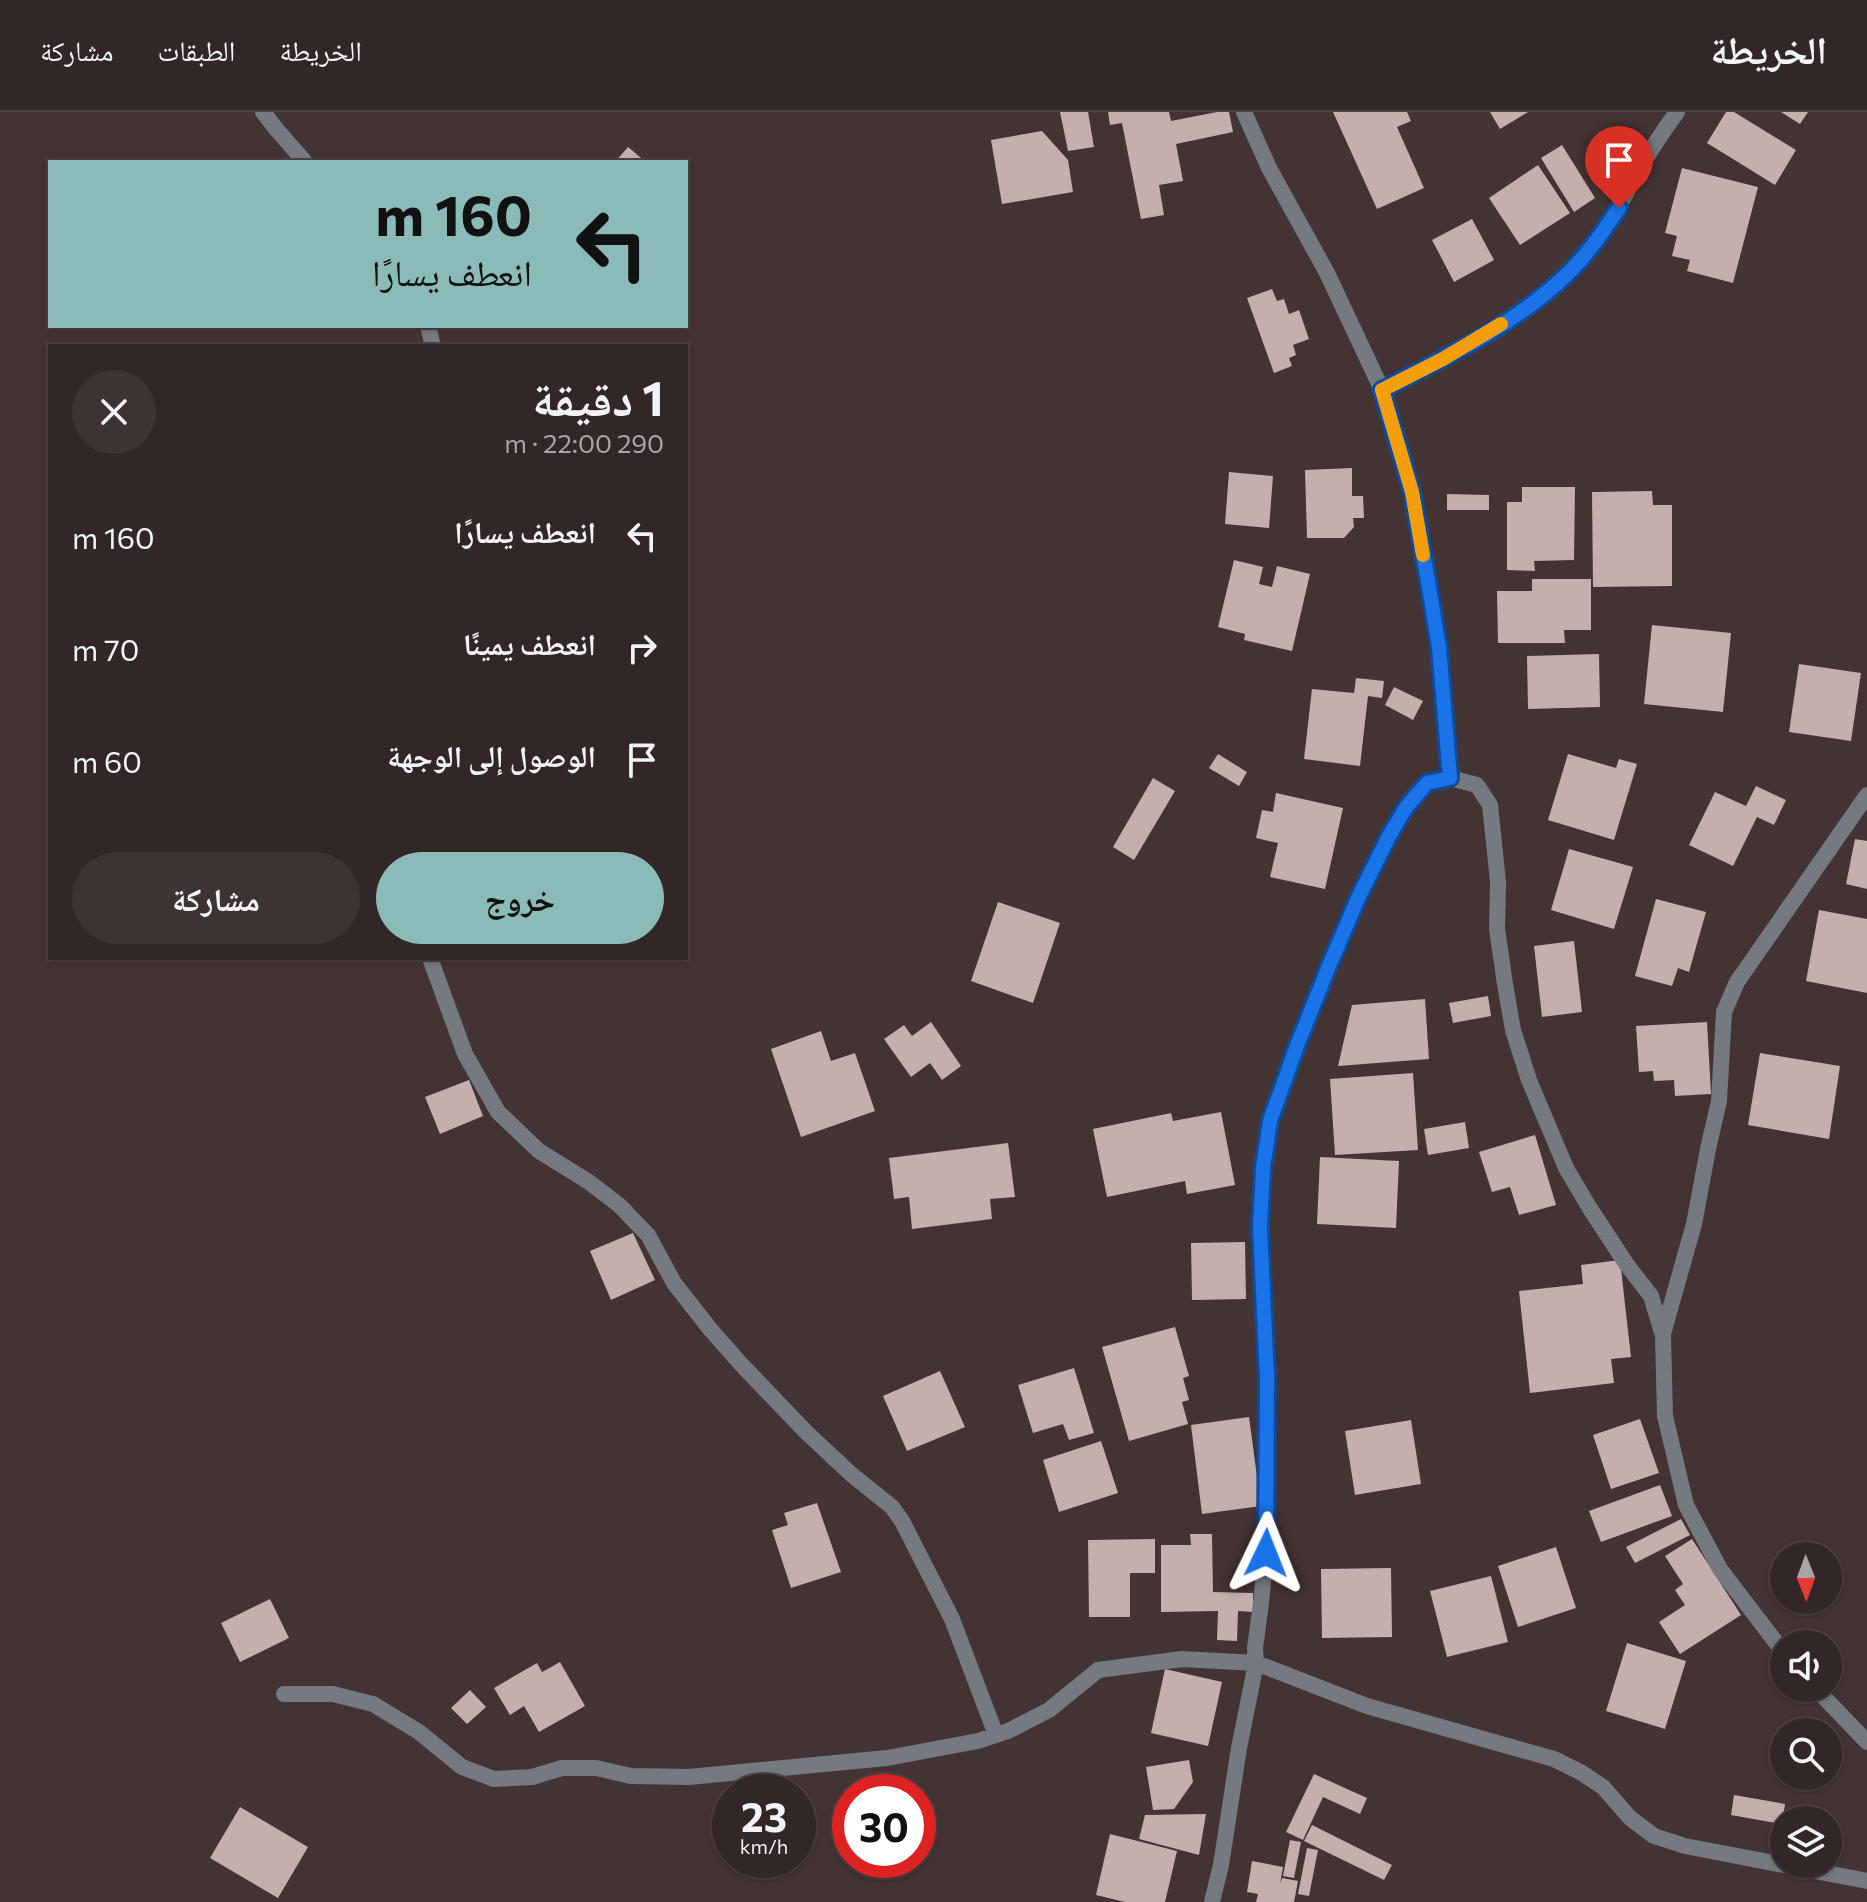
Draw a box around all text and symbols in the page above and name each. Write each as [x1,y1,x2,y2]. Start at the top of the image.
text: الخريطة [1710,25,1827,72]
text: مشاركة [40,33,114,67]
text: الطبقات [158,33,235,67]
text: الخريطة [279,33,362,67]
pin [1585,126,1653,208]
icon: arrive [1597,138,1641,182]
text: 160 m [375,179,532,248]
icon: left [560,192,664,296]
text: انعطف يسارًا [372,249,532,293]
text: 1 دقيقة [532,367,664,426]
button: close [72,370,156,454]
text: 290 m · 22:00 [504,427,664,458]
text: انعطف يسارًا [454,512,596,549]
icon: left [620,514,664,558]
text: 160 m [72,518,155,555]
text: انعطف يمينًا [463,624,596,661]
icon: right [620,626,664,670]
text: 70 m [72,630,139,667]
text: الوصول إلى الوجهة [387,736,596,773]
icon: arrive [620,738,664,782]
text: 60 m [72,742,142,779]
button: مشاركة [72,852,360,944]
button: خروج [376,852,664,944]
position arrow [1224,1511,1308,1595]
north arrow [1770,1542,1842,1614]
map controls [1770,1542,1842,1878]
button: sound [1770,1630,1842,1702]
button: search [1770,1718,1842,1790]
speed limit sign: 30 [832,1774,936,1878]
text: 23 [741,1791,787,1840]
button: layers [1770,1806,1842,1878]
text: km/h [740,1834,788,1858]

